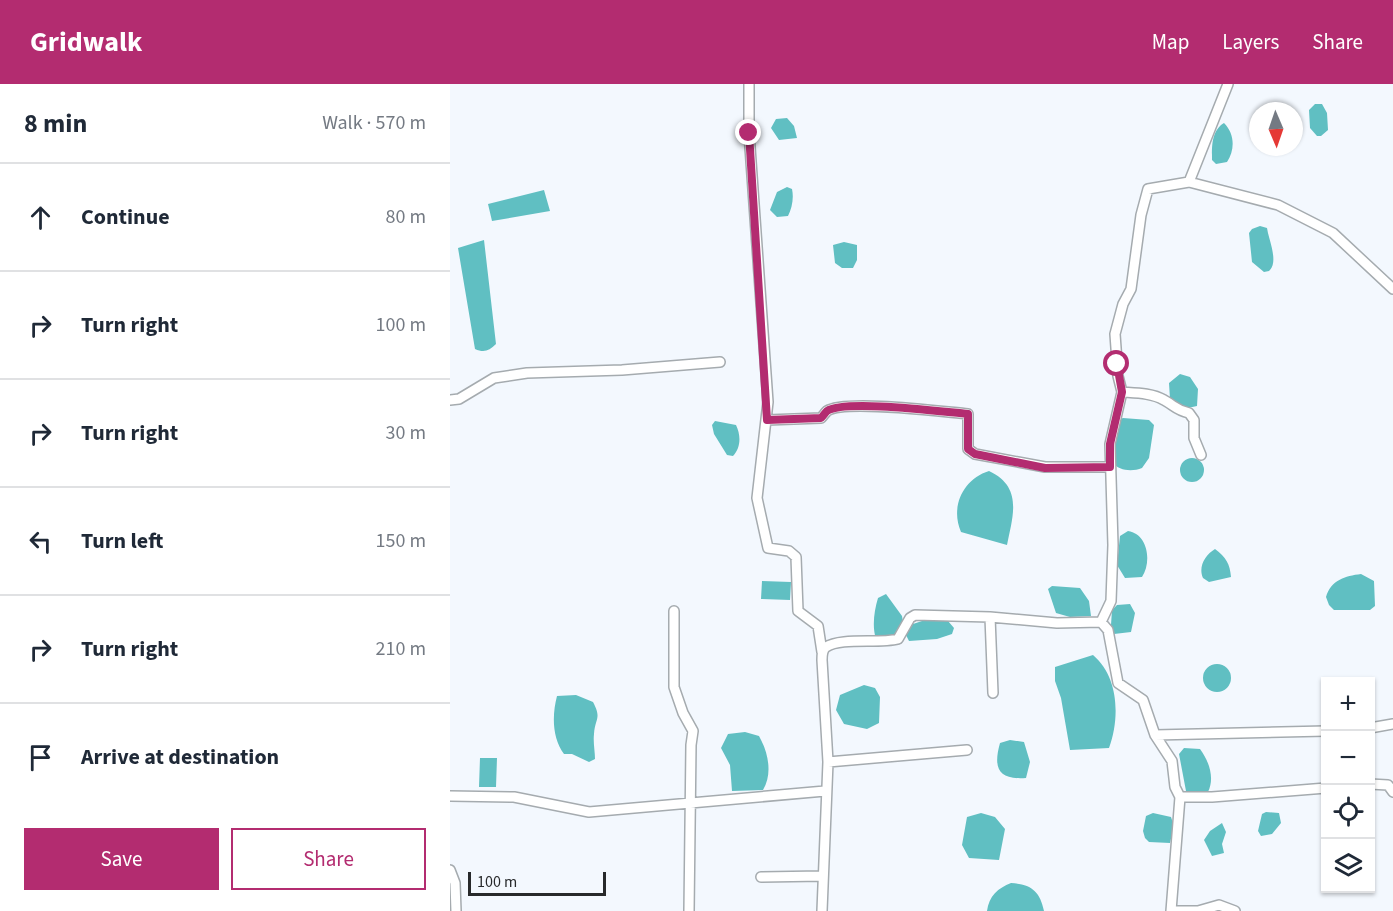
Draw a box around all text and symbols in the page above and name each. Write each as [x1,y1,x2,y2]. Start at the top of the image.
text: Gridwalk [30,22,142,62]
text: Map [1152,27,1189,57]
text: Layers [1222,27,1279,57]
text: Share [1312,27,1363,57]
north arrow [1249,102,1303,156]
text: 8 min [24,105,87,142]
text: Walk · 570 m [322,109,426,137]
route end [735,119,761,145]
icon: ahead [24,201,57,234]
text: Continue [81,201,170,233]
text: 80 m [386,203,426,231]
icon: right [24,309,57,342]
text: Turn right [81,309,178,341]
text: 100 m [376,311,426,339]
route start [1103,350,1129,376]
icon: right [24,417,57,450]
text: Turn right [81,417,178,449]
text: 30 m [386,419,426,447]
icon: left [24,525,57,558]
text: Turn left [81,525,163,557]
text: 150 m [376,527,426,555]
icon: right [24,633,57,666]
text: Turn right [81,633,178,665]
text: 210 m [376,635,426,663]
map controls [1321,677,1375,893]
button: + [1321,677,1375,731]
button: − [1321,731,1375,785]
icon: arrive [24,741,57,774]
text: Arrive at destination [81,741,279,773]
button: locate [1321,785,1375,839]
button: Save [24,828,219,890]
button: Share [231,828,426,890]
button: layers [1321,839,1375,893]
scale bar [468,869,606,896]
text: 100 m [477,871,517,893]

